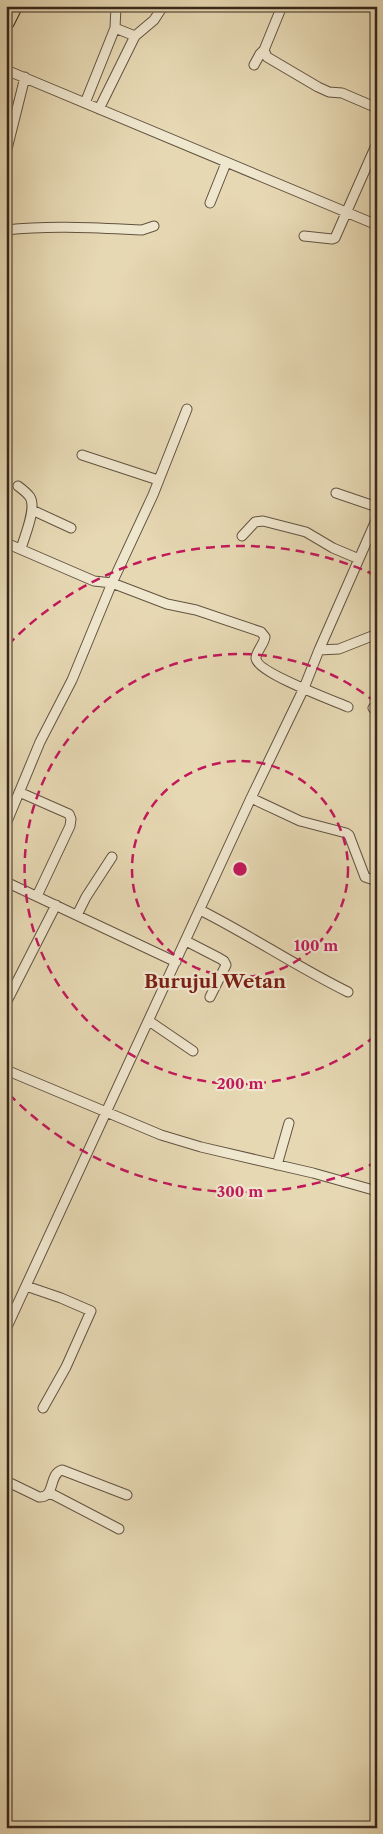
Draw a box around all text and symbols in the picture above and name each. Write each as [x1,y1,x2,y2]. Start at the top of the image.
centre of rings [231,860,249,878]
text: 100 m [294,936,338,955]
district label: Burujul Wetan [144,970,286,993]
text: 200 m [217,1074,263,1093]
text: 300 m [217,1182,263,1201]

